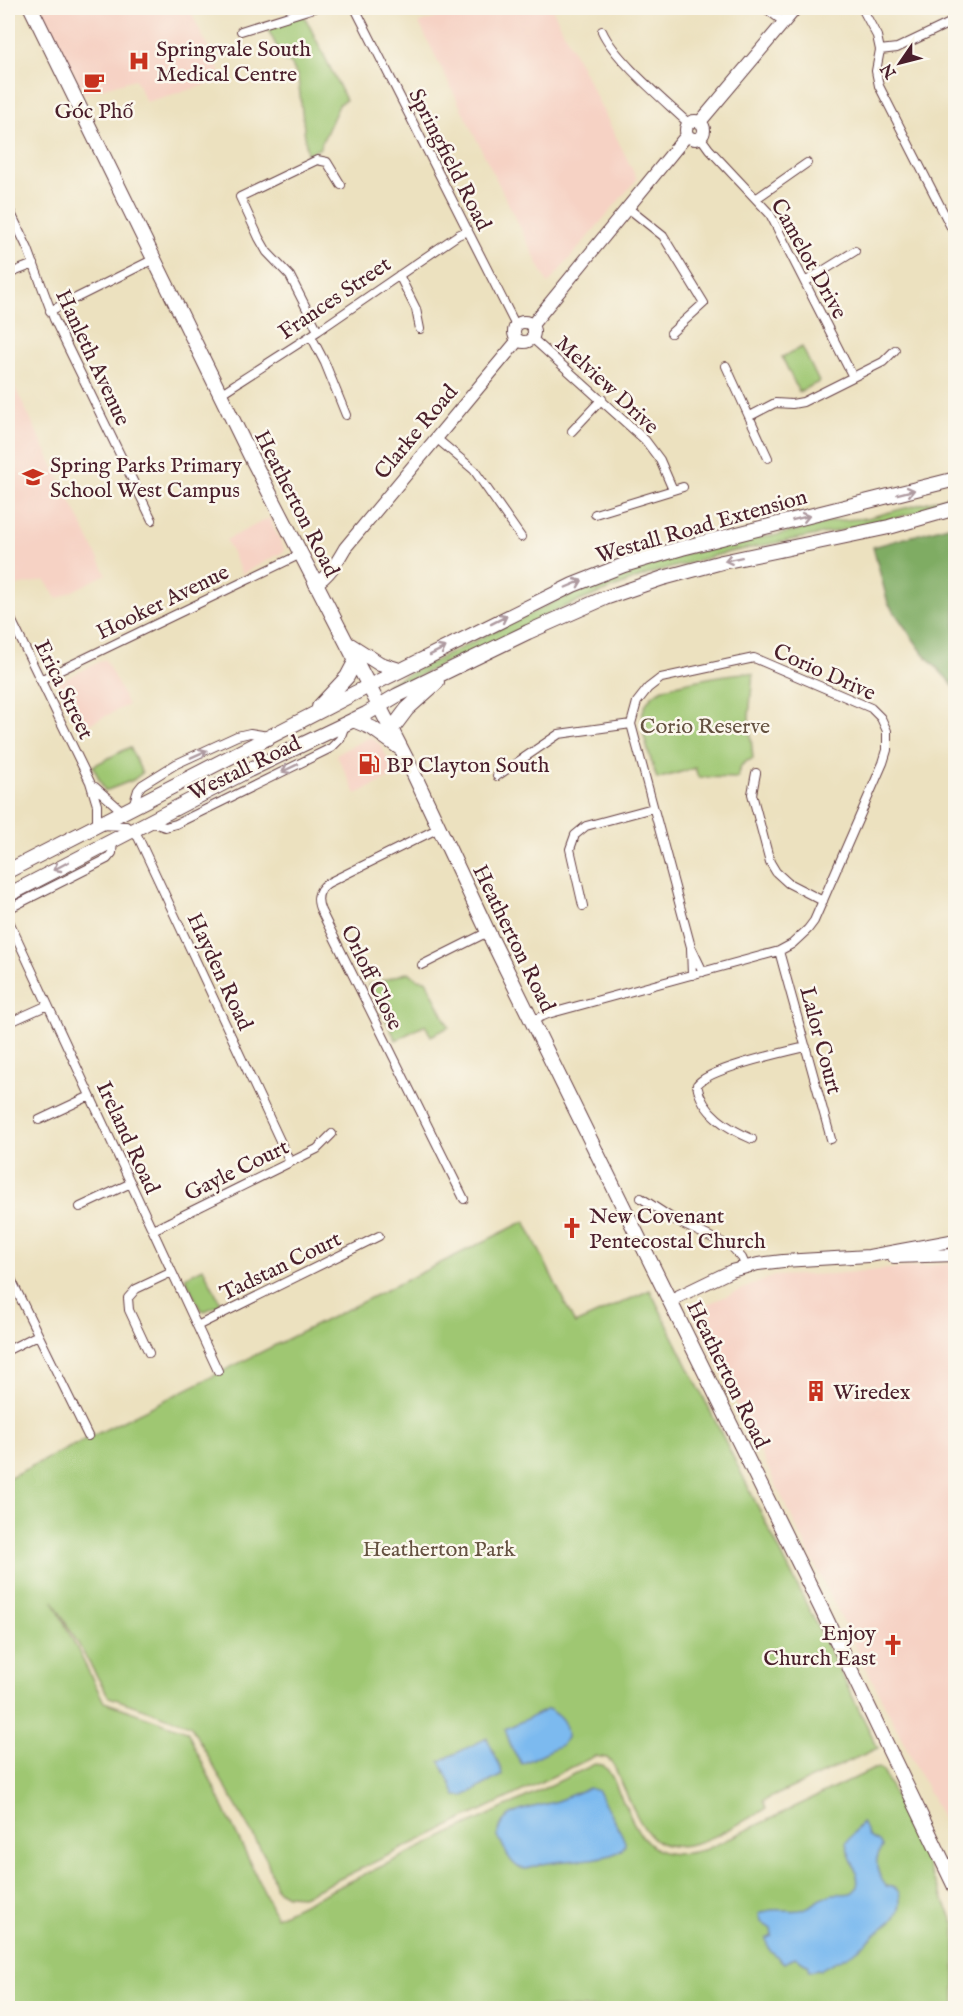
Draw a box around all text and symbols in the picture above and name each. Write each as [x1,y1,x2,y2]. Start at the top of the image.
north arrow [870,33,930,93]
place label: Springvale South Medical Centre [156,36,311,89]
hospital icon: Springvale South Medical Centre [127,49,151,73]
text: N [877,59,902,83]
cafe icon: Góc Phố [82,70,106,94]
street label: Springfield Road [401,84,497,236]
place label: Góc Phố [54,98,134,126]
street label: Camelot Drive [764,194,853,324]
street label: Frances Street [274,251,397,347]
street label: Hanleth Avenue [48,285,136,431]
street label: Melview Drive [549,330,665,441]
street label: Clarke Road [369,379,465,486]
street label: Heatherton Road [247,426,345,582]
place label: Spring Parks Primary School West Campus [50,452,242,505]
school or university icon: Spring Parks Primary School West Campus [21,465,45,489]
street label: Westall Road Extension [593,483,811,570]
one-way arrow [897,486,916,498]
one-way arrow [792,512,811,524]
one-way arrow [724,554,744,565]
street label: Hooker Avenue [92,559,234,647]
one-way arrow [564,578,583,589]
one-way arrow [490,614,507,626]
street label: Erica Street [27,635,100,745]
street label: Corio Drive [769,638,880,708]
one-way arrow [429,644,447,656]
park label: Corio Reserve [640,713,770,741]
street label: Westall Road [184,729,306,808]
one-way arrow [189,748,207,760]
fuel station icon: BP Clayton South [357,752,381,776]
place label: BP Clayton South [386,752,550,780]
one-way arrow [282,762,300,774]
street label: Heatherton Road [465,860,561,1018]
one-way arrow [53,861,71,872]
street label: Hayden Road [180,909,259,1035]
street label: Orloff Close [334,921,409,1035]
street label: Lalor Court [792,984,848,1098]
street label: Ireland Road [89,1077,166,1199]
street label: Gayle Court [180,1133,294,1208]
place label: New Covenant Pentecostal Church [589,1203,766,1256]
church icon: New Covenant Pentecostal Church [560,1216,584,1240]
street label: Tadstan Court [216,1225,346,1308]
street label: Heatherton Road [679,1296,775,1454]
building icon: Wiredex [804,1379,828,1403]
place label: Wiredex [833,1379,911,1407]
park label: Heatherton Park [362,1536,516,1564]
place label: Enjoy Church East [763,1620,876,1673]
church icon: Enjoy Church East [881,1633,905,1657]

